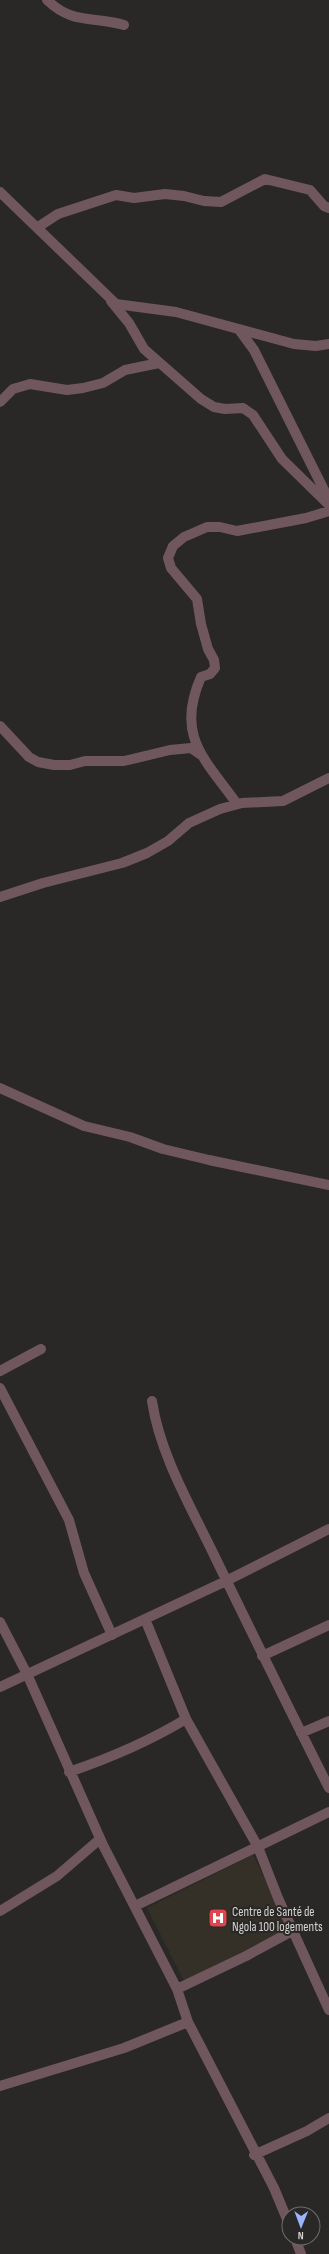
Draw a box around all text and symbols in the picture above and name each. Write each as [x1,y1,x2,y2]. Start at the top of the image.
place label: Centre de Santé de Ngola 100 logements [232,1904,323,1935]
hospital icon: Centre de Santé de Ngola 100 logements [207,1907,229,1929]
north arrow [281,2206,321,2246]
text: N [298,2229,304,2242]

